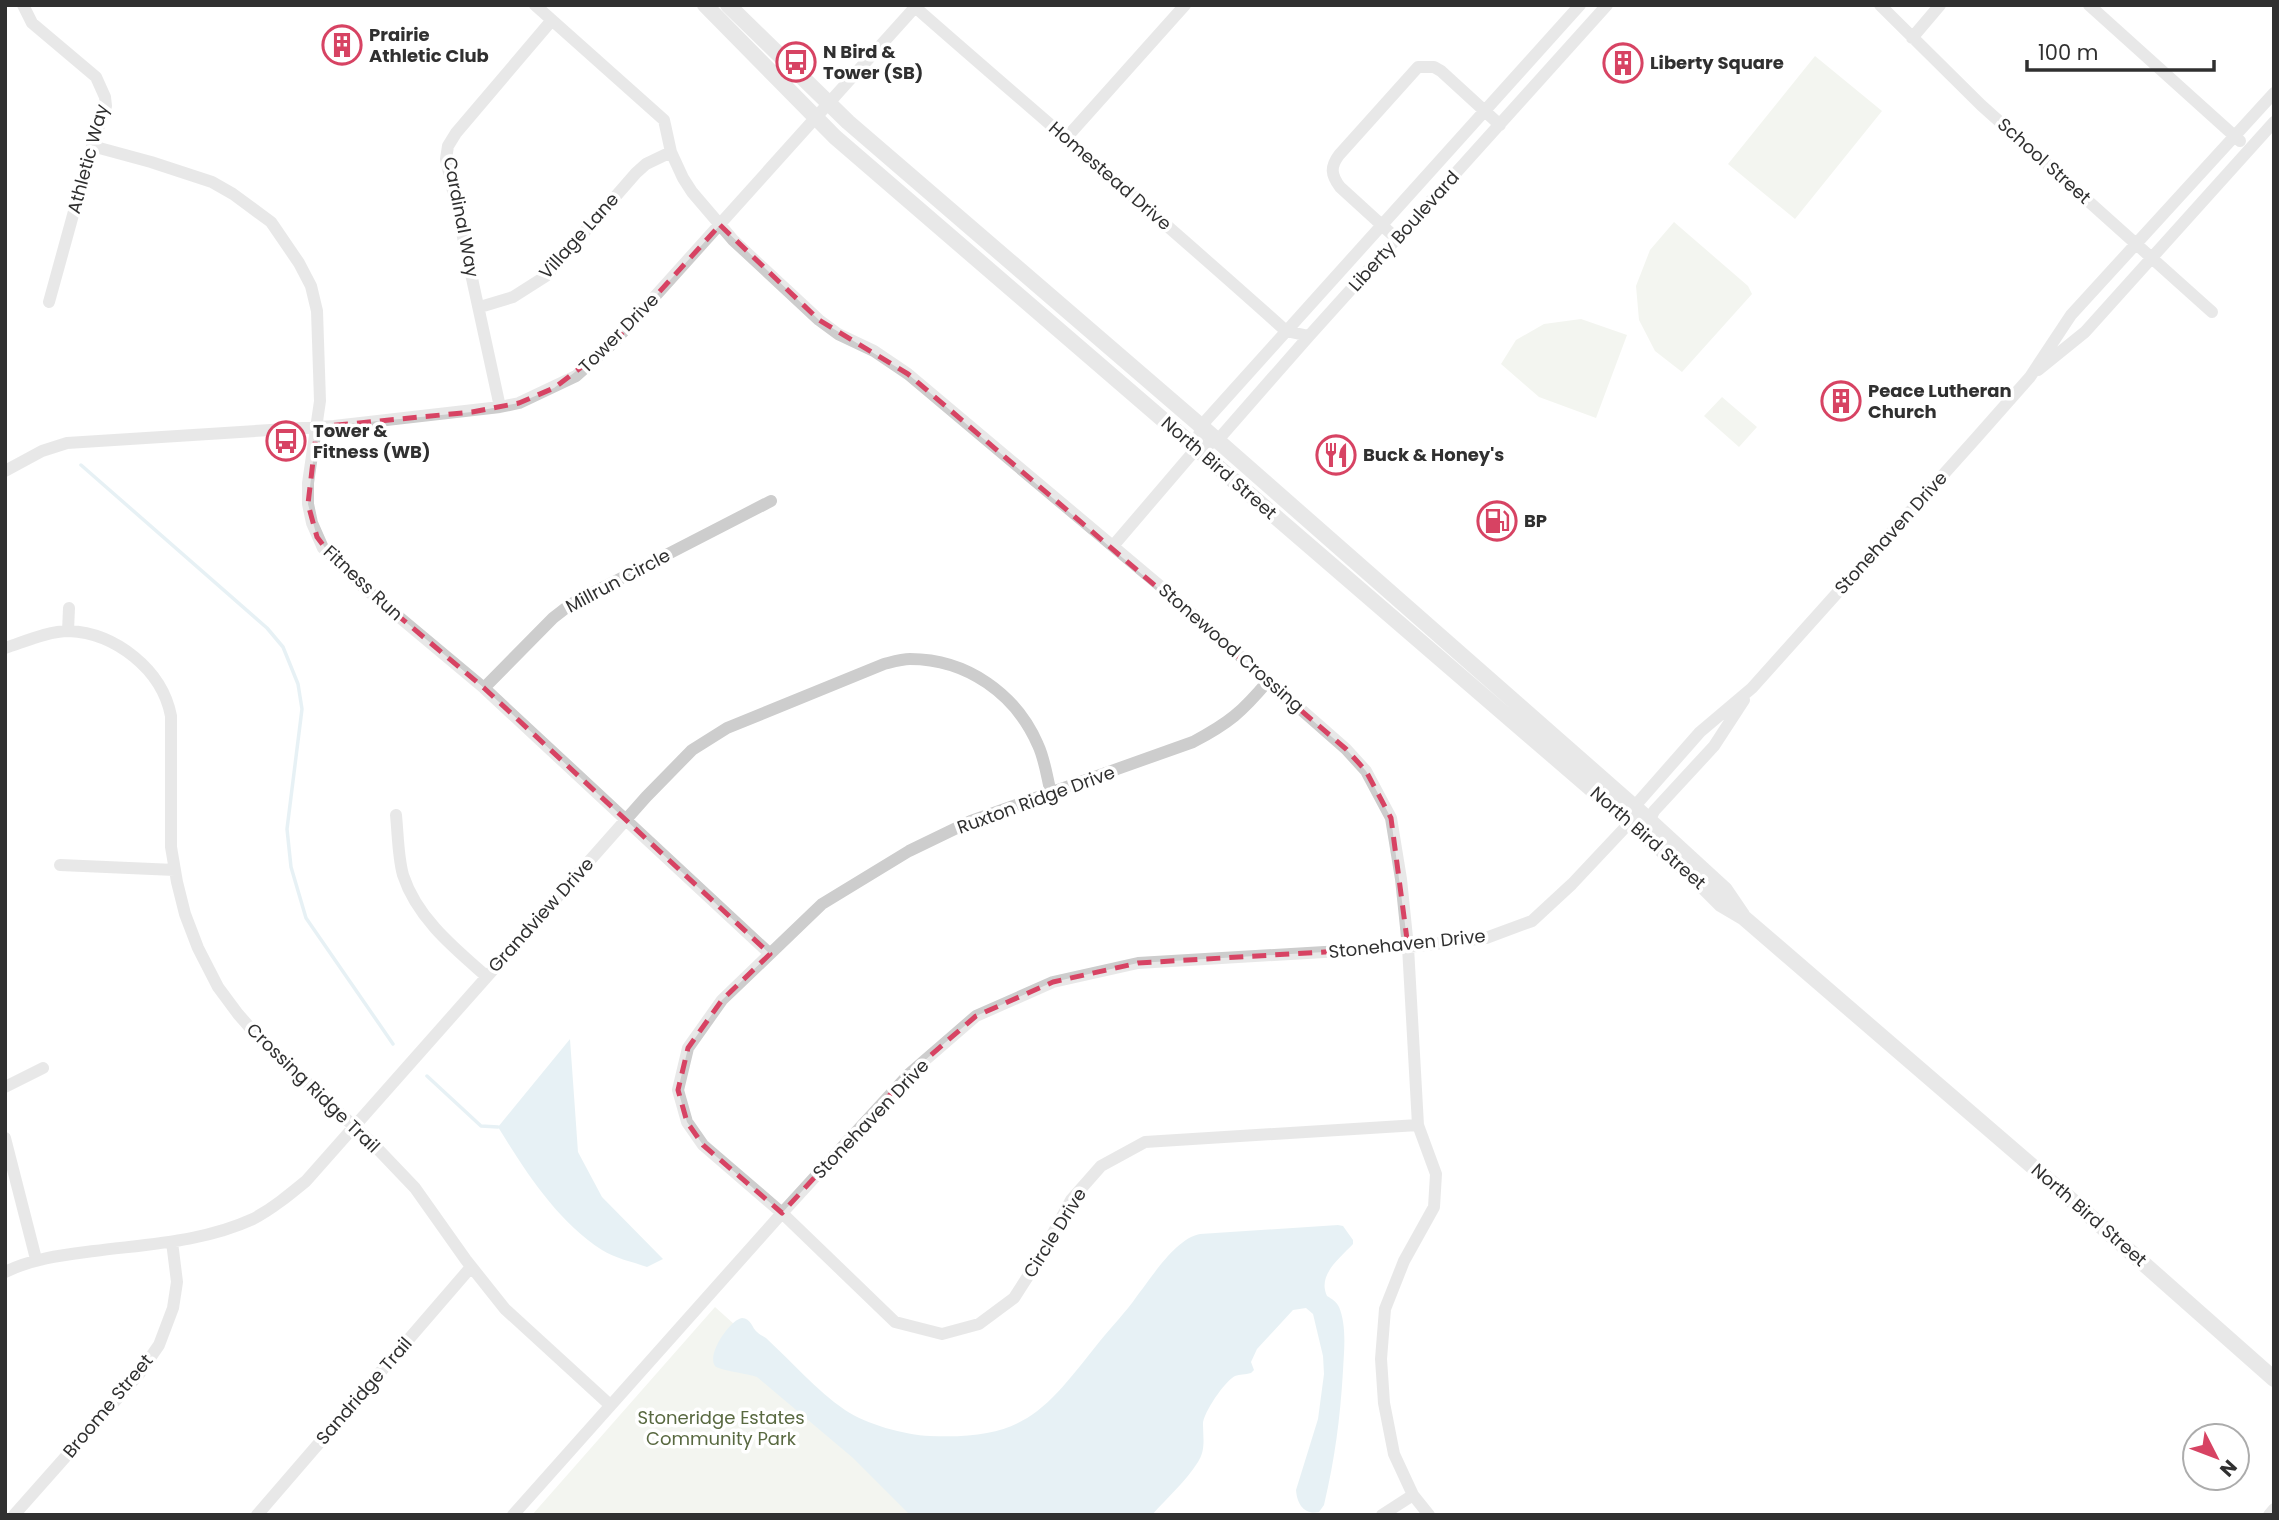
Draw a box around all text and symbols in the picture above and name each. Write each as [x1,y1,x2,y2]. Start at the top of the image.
place label: Prairie Athletic Club [369,22,489,68]
building icon: Prairie Athletic Club [321,24,363,66]
scale bar [2027,28,2214,72]
text: 100 m [2038,38,2098,67]
place label: N Bird & Tower (SB) [823,39,923,85]
bus stop icon: N Bird & Tower (SB) [775,41,817,83]
building icon: Liberty Square [1602,42,1644,84]
place label: Liberty Square [1650,50,1784,75]
street label: Athletic Way [61,101,114,216]
street label: School Street [1992,112,2097,209]
street label: Homestead Drive [1044,115,1177,236]
street label: Cardinal Way [438,155,485,279]
street label: Liberty Boulevard [1343,165,1465,296]
street label: Village Lane [533,187,624,284]
street label: Tower Drive [573,287,664,378]
place label: Peace Lutheran Church [1868,378,2012,424]
building icon: Peace Lutheran Church [1820,380,1862,422]
street label: North Bird Street [1156,410,1282,525]
place label: Tower & Fitness (WB) [313,418,431,464]
bus stop icon: Tower & Fitness (WB) [265,420,307,462]
restaurant icon: Buck & Honey's [1315,434,1357,476]
place label: Buck & Honey's [1363,442,1504,467]
street label: Stonehaven Drive [1829,466,1953,600]
fuel station icon: BP [1476,500,1518,542]
place label: BP [1524,508,1547,533]
street label: Fitness Run [318,539,409,626]
street label: Millrun Circle [561,543,674,619]
street label: Stonewood Crossing [1153,577,1309,718]
street label: Ruxton Ridge Drive [953,759,1118,840]
street label: North Bird Street [1585,780,1711,895]
street label: Grandview Drive [482,852,599,978]
street label: Stonehaven Drive [1327,923,1487,964]
street label: Crossing Ridge Trail [241,1017,386,1158]
street label: Stonehaven Drive [807,1053,934,1184]
street label: North Bird Street [2026,1157,2152,1272]
street label: Circle Drive [1017,1183,1092,1282]
street label: Sandridge Trail [310,1331,417,1450]
street label: Broome Street [57,1349,158,1463]
park label: Stoneridge Estates Community Park [637,1405,805,1451]
north arrow [2181,1422,2251,1492]
text: N [2213,1454,2243,1482]

